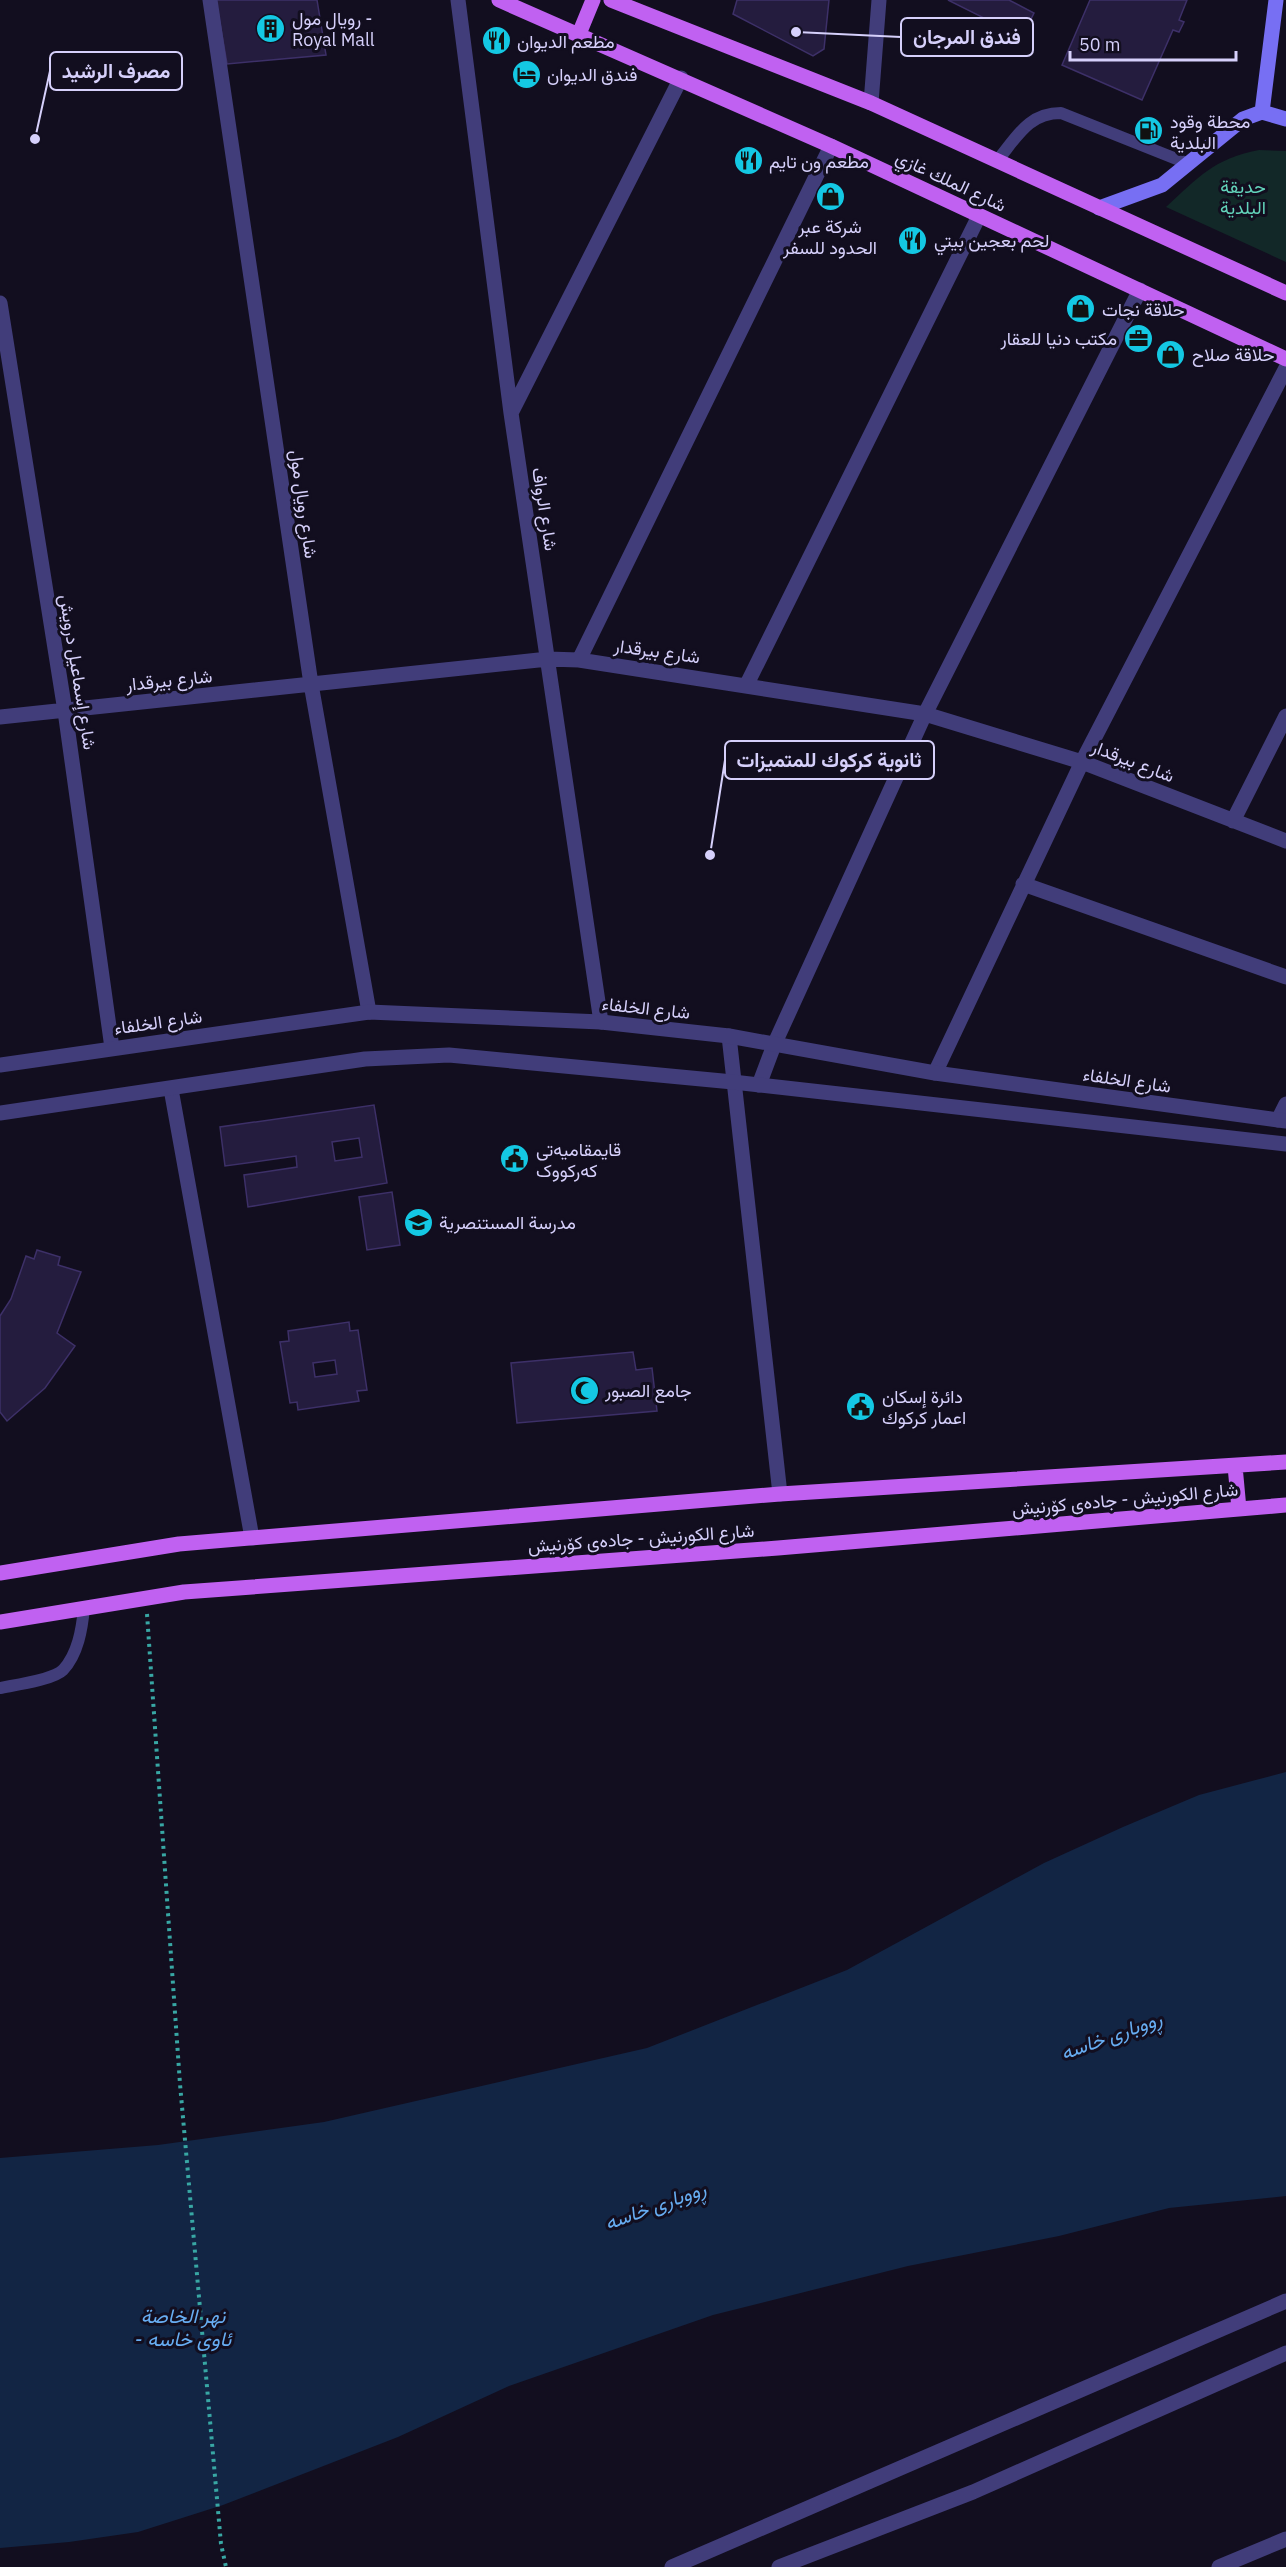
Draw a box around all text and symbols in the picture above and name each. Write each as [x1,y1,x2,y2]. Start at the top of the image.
place label: رويال مول - Royal Mall [292,7,375,51]
building icon: رويال مول - Royal Mall [255,12,287,44]
callout: فندق المرجان [901,18,1033,56]
text: فندق المرجان [913,23,1021,50]
scale bar [1070,24,1236,62]
restaurant icon: مطعم الديوان [480,25,512,57]
place label: مطعم الديوان [517,30,615,54]
text: 50 m [1079,33,1121,56]
callout: مصرف الرشيد [50,52,182,90]
text: مصرف الرشيد [62,57,170,84]
hotel icon: فندق الديوان [510,58,542,90]
place label: فندق الديوان [547,63,637,86]
place label: محطة وقود البلدية [1170,110,1250,154]
fuel station icon: محطة وقود البلدية [1133,115,1165,147]
restaurant icon: مطعم ون تايم [732,145,764,177]
street label: شارع الملك غازي [890,145,1010,220]
place label: مطعم ون تايم [769,150,869,174]
park label: حديقة البلدية [1220,175,1266,219]
shop icon: شركة عبر الحدود للسفر [814,181,846,213]
place label: شركة عبر الحدود للسفر [782,215,877,259]
restaurant icon: لحم بعجين بيتي [897,224,929,256]
place label: لحم بعجين بيتي [934,229,1049,256]
shop icon: حلاقة نجات [1065,293,1097,325]
place label: حلاقة نجات [1102,298,1185,321]
office icon: مكتب دنيا للعقار [1122,322,1154,354]
place label: مكتب دنيا للعقار [1000,327,1117,350]
shop icon: حلاقة صلاح [1155,338,1187,370]
place label: حلاقة صلاح [1192,343,1275,367]
street label: شارع رويال مول [284,448,323,560]
street label: شارع الرواف [526,466,563,553]
street label: شارع إسماعيل درويش [53,593,102,752]
street label: شارع بيرقدار [611,633,702,669]
street label: شارع بيرقدار [124,664,213,697]
street label: شارع بيرقدار [1087,734,1178,788]
callout: ثانوية كركوك للمتميزات [725,741,934,779]
text: ثانوية كركوك للمتميزات [736,746,922,773]
street label: شارع الخلفاء [601,992,691,1025]
street label: شارع الخلفاء [112,1004,204,1041]
street label: شارع الخلفاء [1081,1062,1173,1099]
place label: قایمقامیەتی کەرکووک [536,1138,621,1182]
public building icon: قایمقامیەتی کەرکووک [499,1143,531,1175]
school or university icon: مدرسة المستنصرية [402,1206,434,1238]
place label: مدرسة المستنصرية [439,1211,576,1234]
mosque icon: جامع الصبور [568,1374,600,1406]
place label: جامع الصبور [604,1379,692,1403]
place label: دائرة إسكان اعمار كركوك [882,1385,966,1429]
public building icon: دائرة إسكان اعمار كركوك [845,1390,877,1422]
street label: شارع الكورنيش - جادەی کۆرنیش [1011,1478,1239,1521]
street label: شارع الكورنيش - جادەی کۆرنیش [527,1519,755,1558]
water label: ڕووباری خاسە [1057,2004,1167,2070]
water label: ڕووباری خاسە [601,2174,711,2240]
water label: نهر الخاصة - ئاوی خاسە [135,2302,233,2352]

